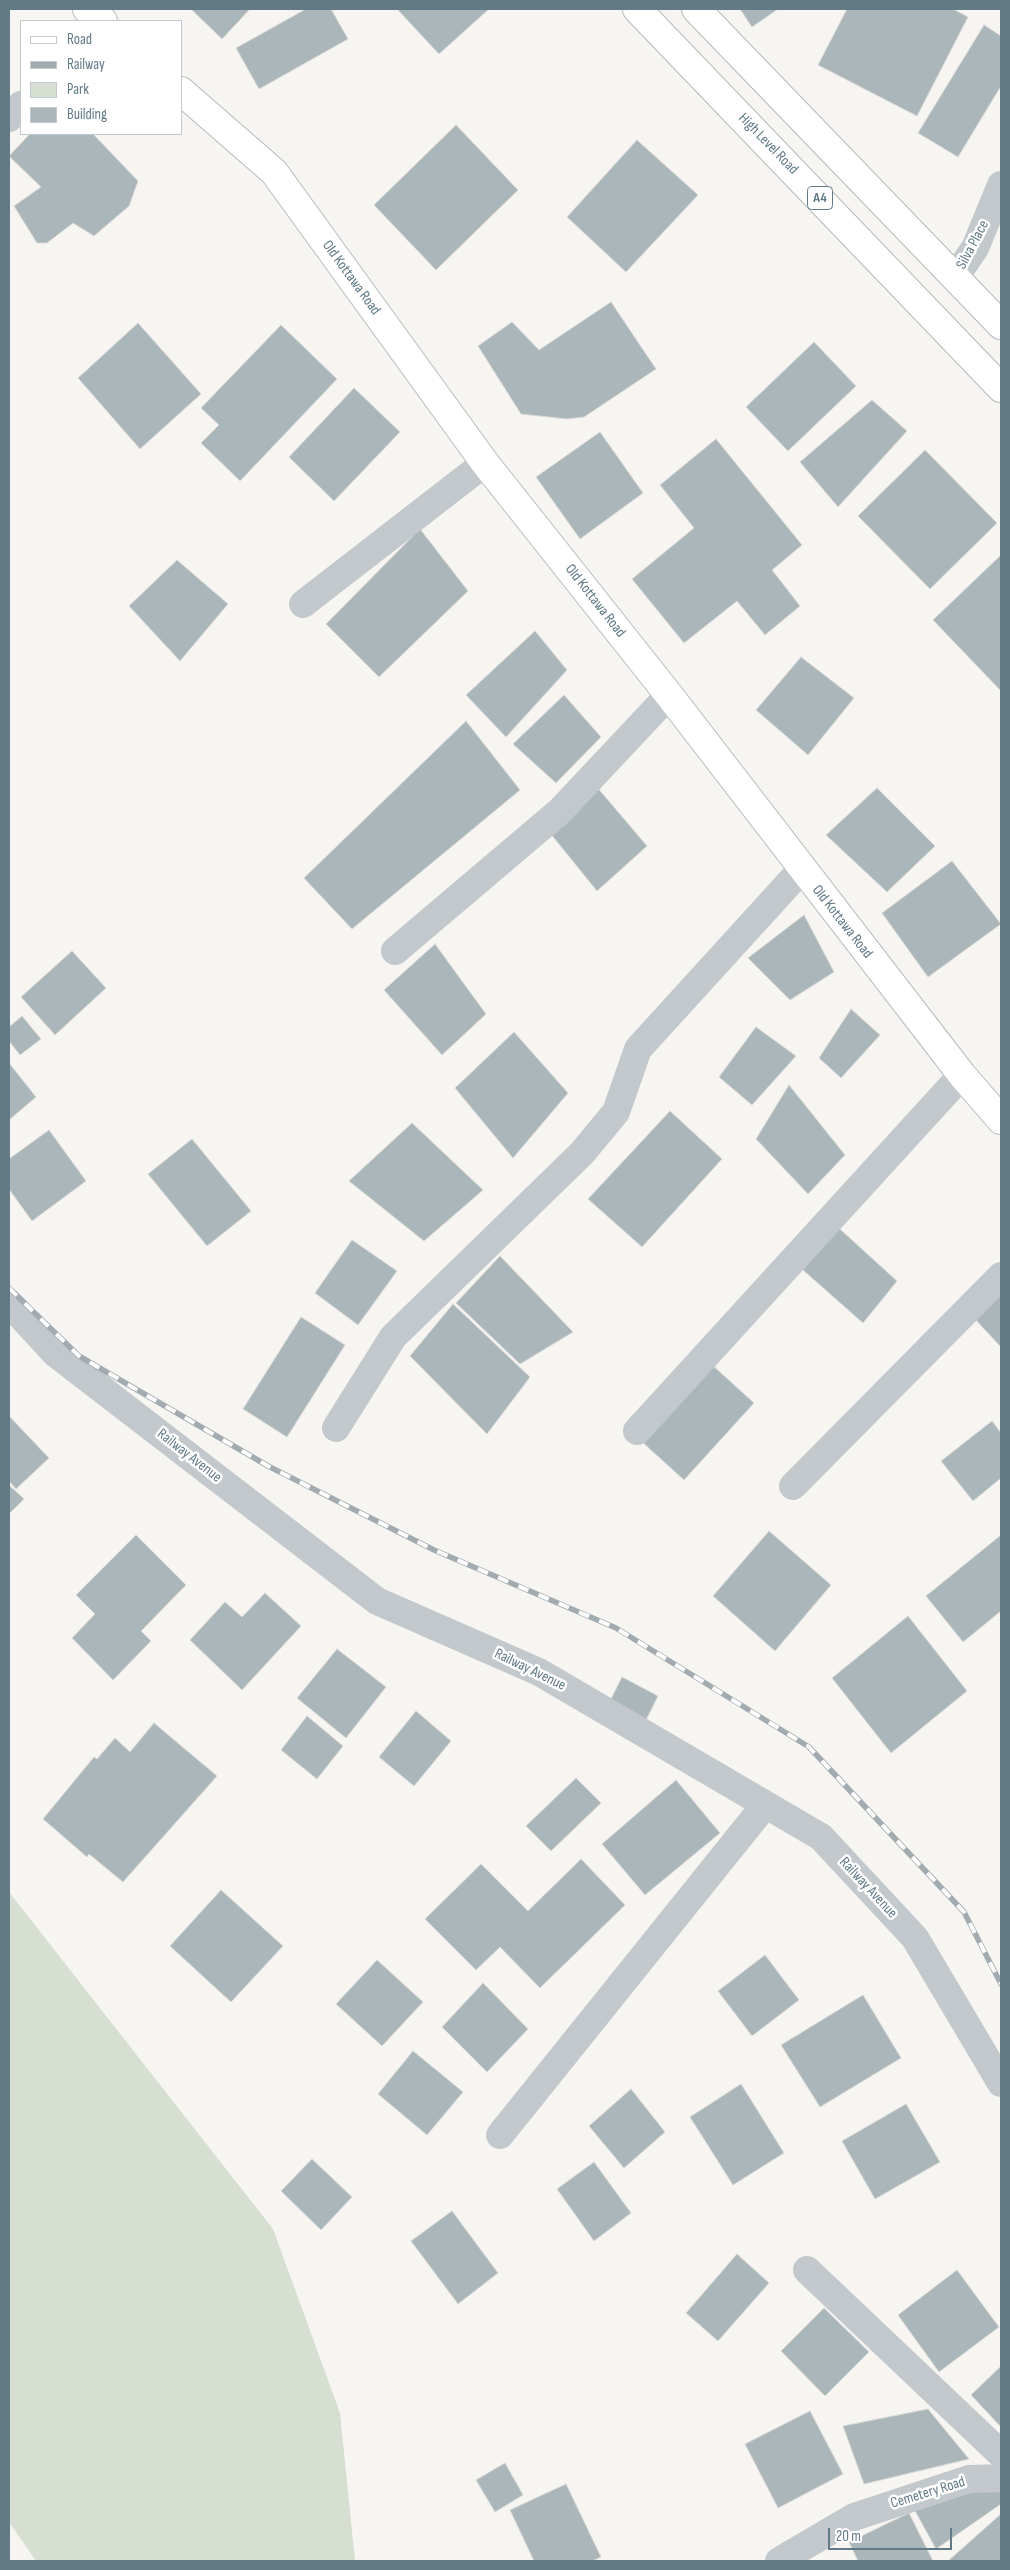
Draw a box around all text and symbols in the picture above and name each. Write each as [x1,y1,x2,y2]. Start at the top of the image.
legend [20,20,182,135]
text: Road [67,30,92,49]
text: Railway [67,55,105,74]
text: Park [67,80,89,99]
text: Building [67,105,107,124]
street label: High Level Road [734,110,802,178]
road number: A4 [808,187,832,210]
street label: Silva Place [953,218,993,272]
street label: Old Kottawa Road [318,237,384,319]
street label: Old Kottawa Road [561,561,629,641]
street label: Old Kottawa Road [808,882,876,962]
street label: Railway Avenue [153,1425,225,1487]
street label: Railway Avenue [492,1645,568,1695]
street label: Railway Avenue [835,1854,901,1922]
street label: Cemetery Road [889,2473,967,2513]
scale bar [830,2518,954,2550]
text: 20 m [836,2527,861,2546]

